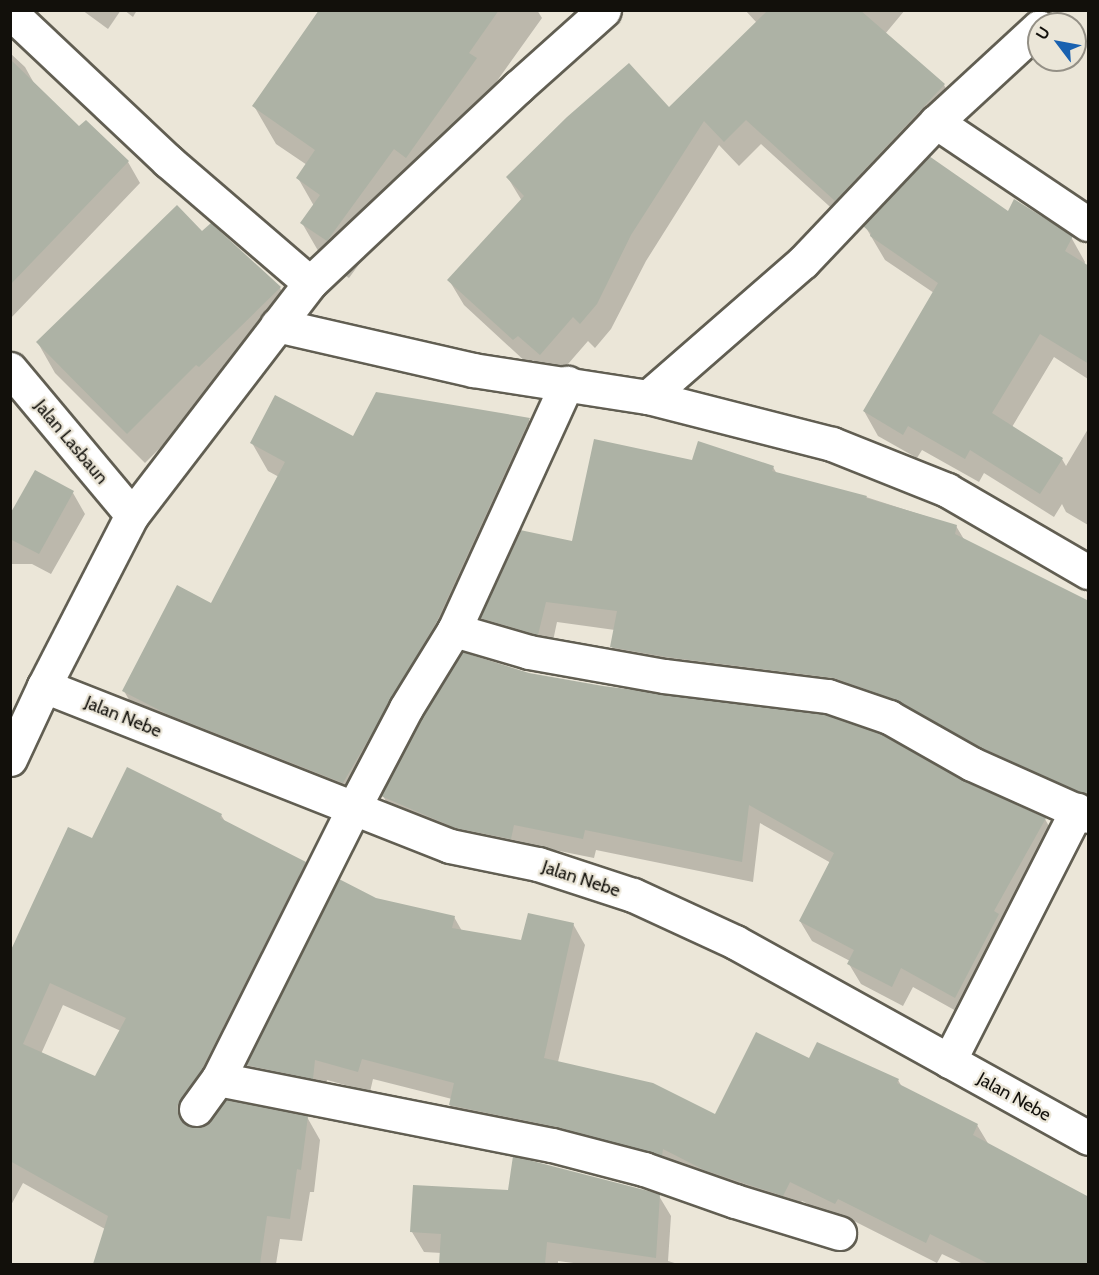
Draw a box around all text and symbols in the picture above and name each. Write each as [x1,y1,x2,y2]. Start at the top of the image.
north arrow [1027,12,1087,72]
text: U [1032,23,1054,43]
street label: Jalan Lasbaun [30,395,112,489]
street label: Jalan Nebe [81,692,165,742]
street label: Jalan Nebe [539,856,623,902]
street label: Jalan Nebe [973,1068,1055,1126]

